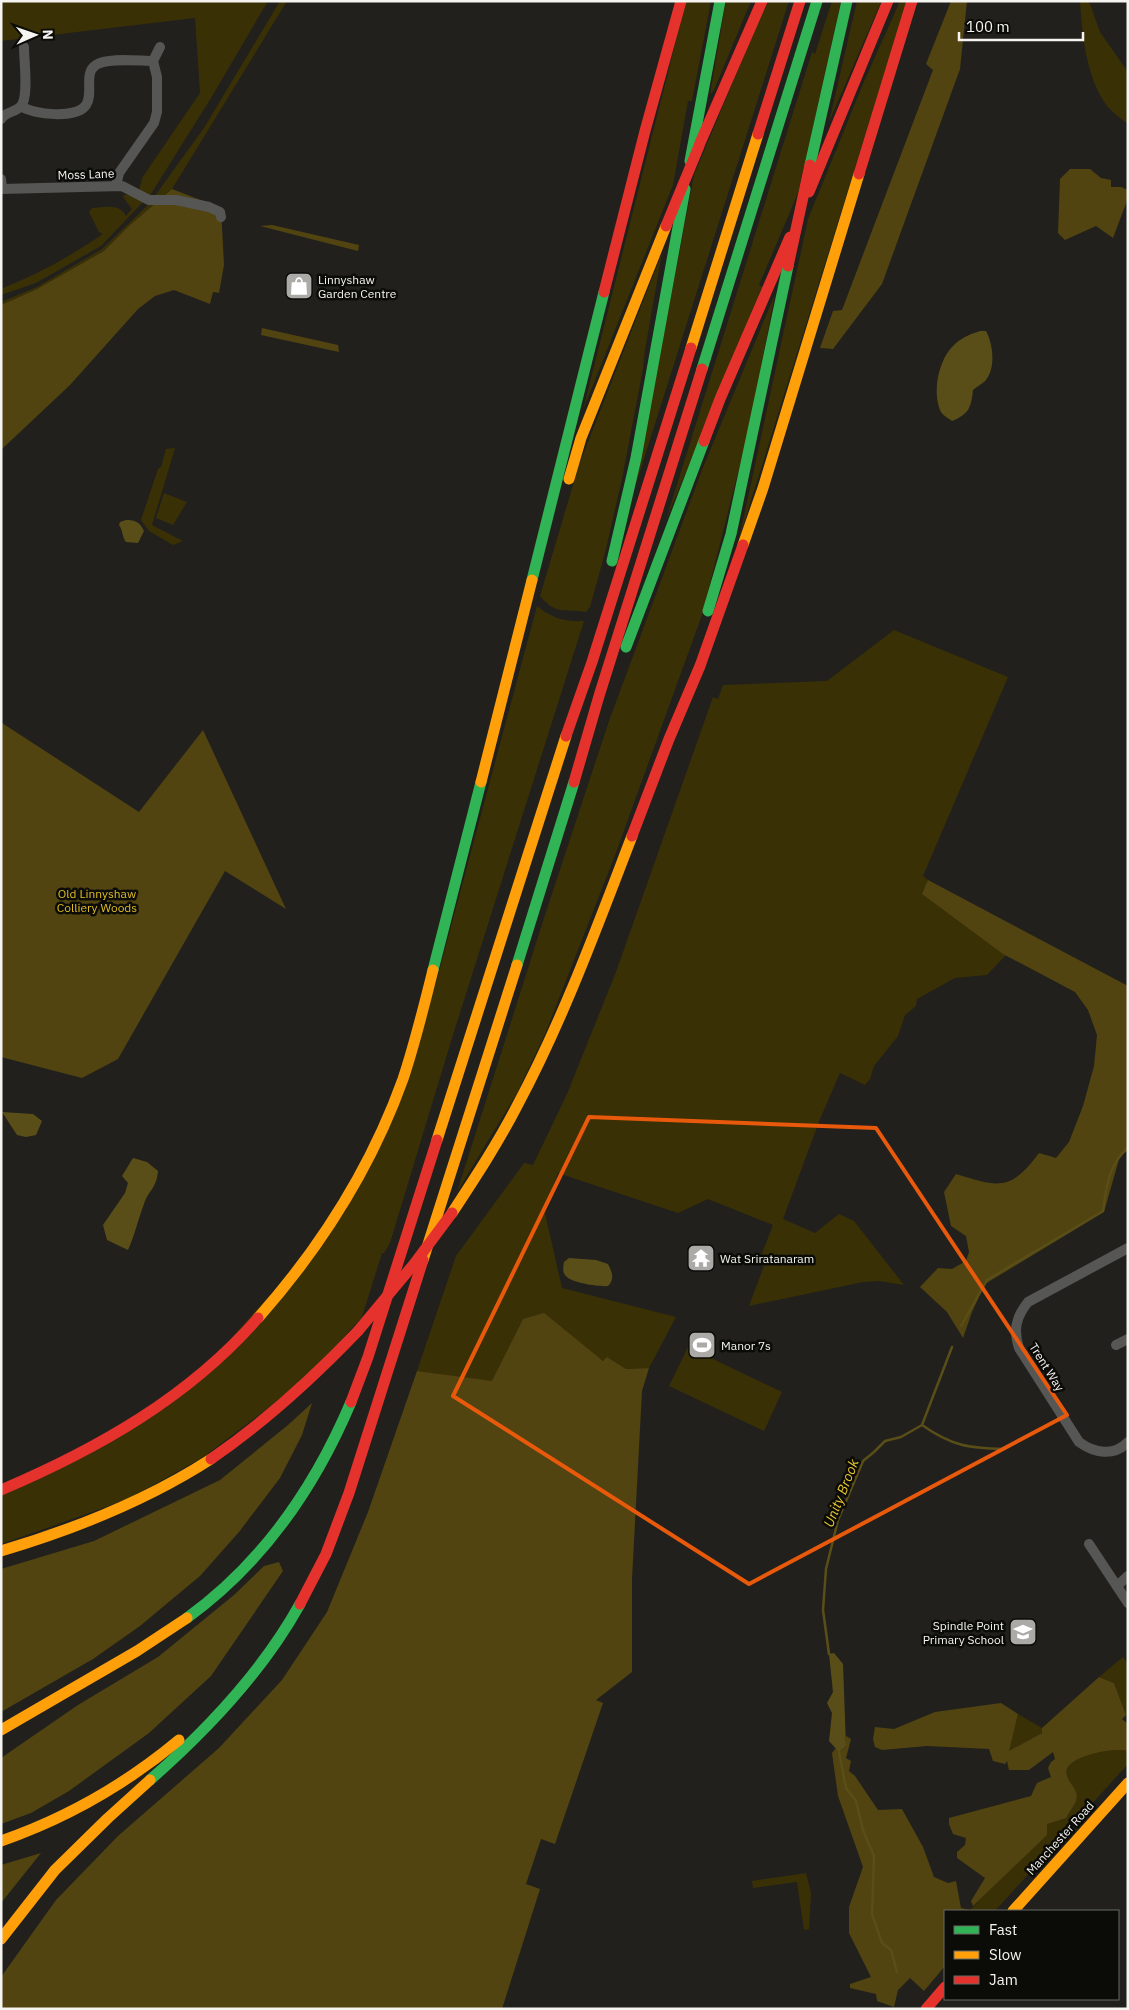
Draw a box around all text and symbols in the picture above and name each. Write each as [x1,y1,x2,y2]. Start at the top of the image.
north arrow [10,10,60,60]
scale bar [959,10,1083,42]
text: 100 m [966,17,1010,36]
text: N [39,29,57,40]
street label: Moss Lane [57,166,115,182]
shop icon: Linnyshaw Garden Centre [284,271,314,301]
place label: Linnyshaw Garden Centre [318,272,397,301]
park label: Old Linnyshaw Colliery Woods [57,886,137,915]
temple icon: Wat Sriratanaram [686,1243,716,1273]
place label: Wat Sriratanaram [720,1251,814,1266]
sports icon: Manor 7s [687,1330,717,1360]
place label: Manor 7s [721,1338,771,1353]
street label: Trent Way [1026,1340,1068,1394]
water label: Unity Brook [819,1456,863,1530]
school or university icon: Spindle Point Primary School [1008,1617,1038,1647]
place label: Spindle Point Primary School [923,1618,1004,1647]
street label: Manchester Road [1023,1798,1097,1878]
legend [944,1910,1119,2000]
text: Fast [989,1920,1017,1939]
text: Slow [989,1945,1022,1964]
text: Jam [989,1970,1018,1989]

